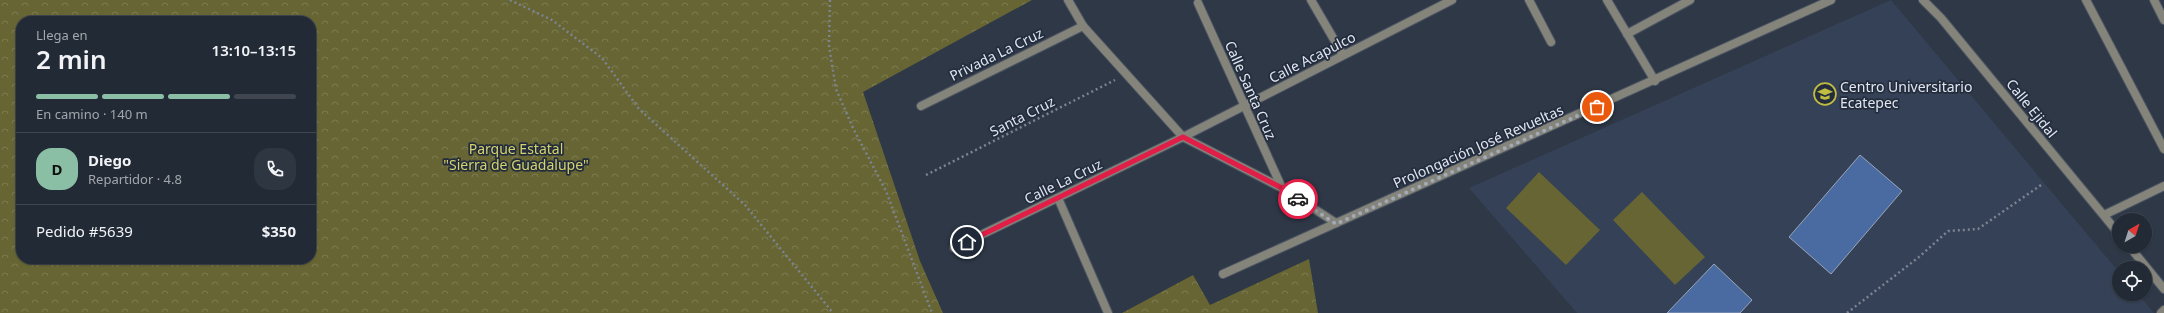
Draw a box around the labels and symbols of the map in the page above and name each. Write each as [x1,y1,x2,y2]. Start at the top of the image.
street label: Privada La Cruz [946,23,1046,85]
street label: Calle Acapulco [1265,27,1359,87]
street label: Calle Santa Cruz [1221,38,1281,143]
street label: Calle Ejidal [2002,75,2062,141]
place label: Centro Universitario Ecatepec [1840,77,1972,112]
school or university icon: Centro Universitario Ecatepec [1812,81,1838,107]
pin [1580,90,1614,124]
street label: Santa Cruz [986,91,1058,140]
street label: Prolongación José Revueltas [1390,100,1566,192]
park label: Parque Estatal "Sierra de Guadalupe" [443,139,589,174]
street label: Calle La Cruz [1021,154,1105,208]
courier [1278,179,1318,219]
north arrow [2112,213,2152,253]
pin [950,225,984,259]

